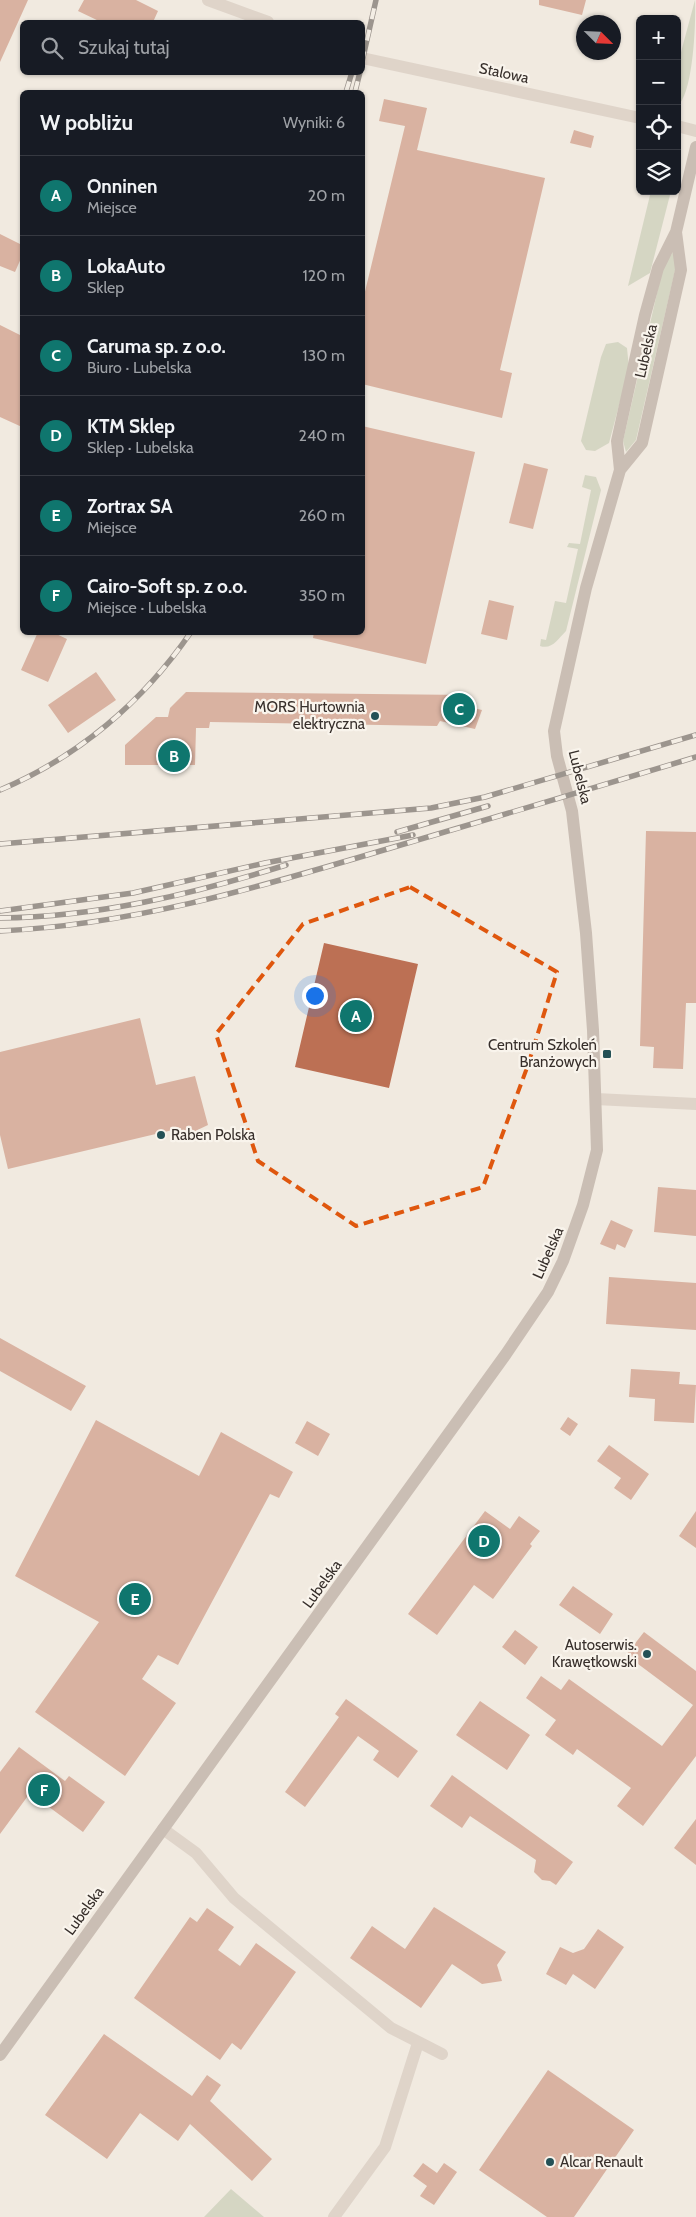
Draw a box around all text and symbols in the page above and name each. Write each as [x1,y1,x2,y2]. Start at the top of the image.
north arrow [576,15,621,60]
map controls [636,15,681,195]
button: + [636,15,681,60]
search box [20,20,365,75]
icon: search [38,34,66,62]
text: Szukaj tutaj [78,36,170,59]
street label: Stalowa [477,59,531,87]
button: − [636,60,681,105]
button: locate [636,105,681,150]
text: W pobliżu [40,110,133,135]
text: Wyniki: 6 [283,113,345,132]
button: layers [636,150,681,195]
text: Onninen [87,175,158,198]
text: A [51,186,61,205]
text: 20 m [308,186,345,205]
text: Miejsce [87,198,137,217]
text: LokaAuto [87,255,165,278]
text: B [51,266,61,285]
text: 120 m [303,266,345,285]
text: Sklep [87,278,124,297]
street label: Lubelska [631,321,661,380]
text: Caruma sp. z o.o. [87,335,226,358]
text: C [51,346,61,365]
text: 130 m [302,346,345,365]
text: Biuro · Lubelska [87,358,191,377]
text: KTM Sklep [87,415,175,438]
text: D [50,426,62,445]
text: 240 m [299,426,345,445]
text: Sklep · Lubelska [87,438,194,457]
text: Zortrax SA [87,495,173,518]
text: E [51,506,61,525]
text: 260 m [299,506,345,525]
text: Miejsce [87,518,137,537]
text: Cairo-Soft sp. z o.o. [87,575,247,598]
text: F [52,586,60,605]
text: 350 m [299,586,345,605]
text: Miejsce · Lubelska [87,598,206,617]
pin: C [443,690,475,728]
place label: MORS Hurtownia elektryczna [254,698,366,733]
marker: MORS Hurtownia elektryczna [369,710,381,722]
pin: B [158,737,190,775]
street label: Lubelska [565,748,596,807]
your location [302,983,328,1009]
pin: A [340,997,372,1035]
place label: Centrum Szkoleń Branżowych [488,1036,597,1071]
marker: Centrum Szkoleń Branżowych [601,1048,613,1060]
place label: Raben Polska [171,1126,256,1144]
marker: Raben Polska [155,1129,167,1141]
street label: Lubelska [529,1224,568,1282]
pin: D [468,1522,500,1560]
street label: Lubelska [299,1556,346,1611]
pin: E [119,1580,151,1618]
place label: Autoserwis. Krawętkowski [552,1636,637,1671]
marker: Autoserwis. Krawętkowski [641,1648,653,1660]
pin: F [28,1771,60,1809]
street label: Lubelska [61,1883,108,1938]
place label: Alcar Renault [560,2153,643,2171]
marker: Alcar Renault [544,2156,556,2168]

